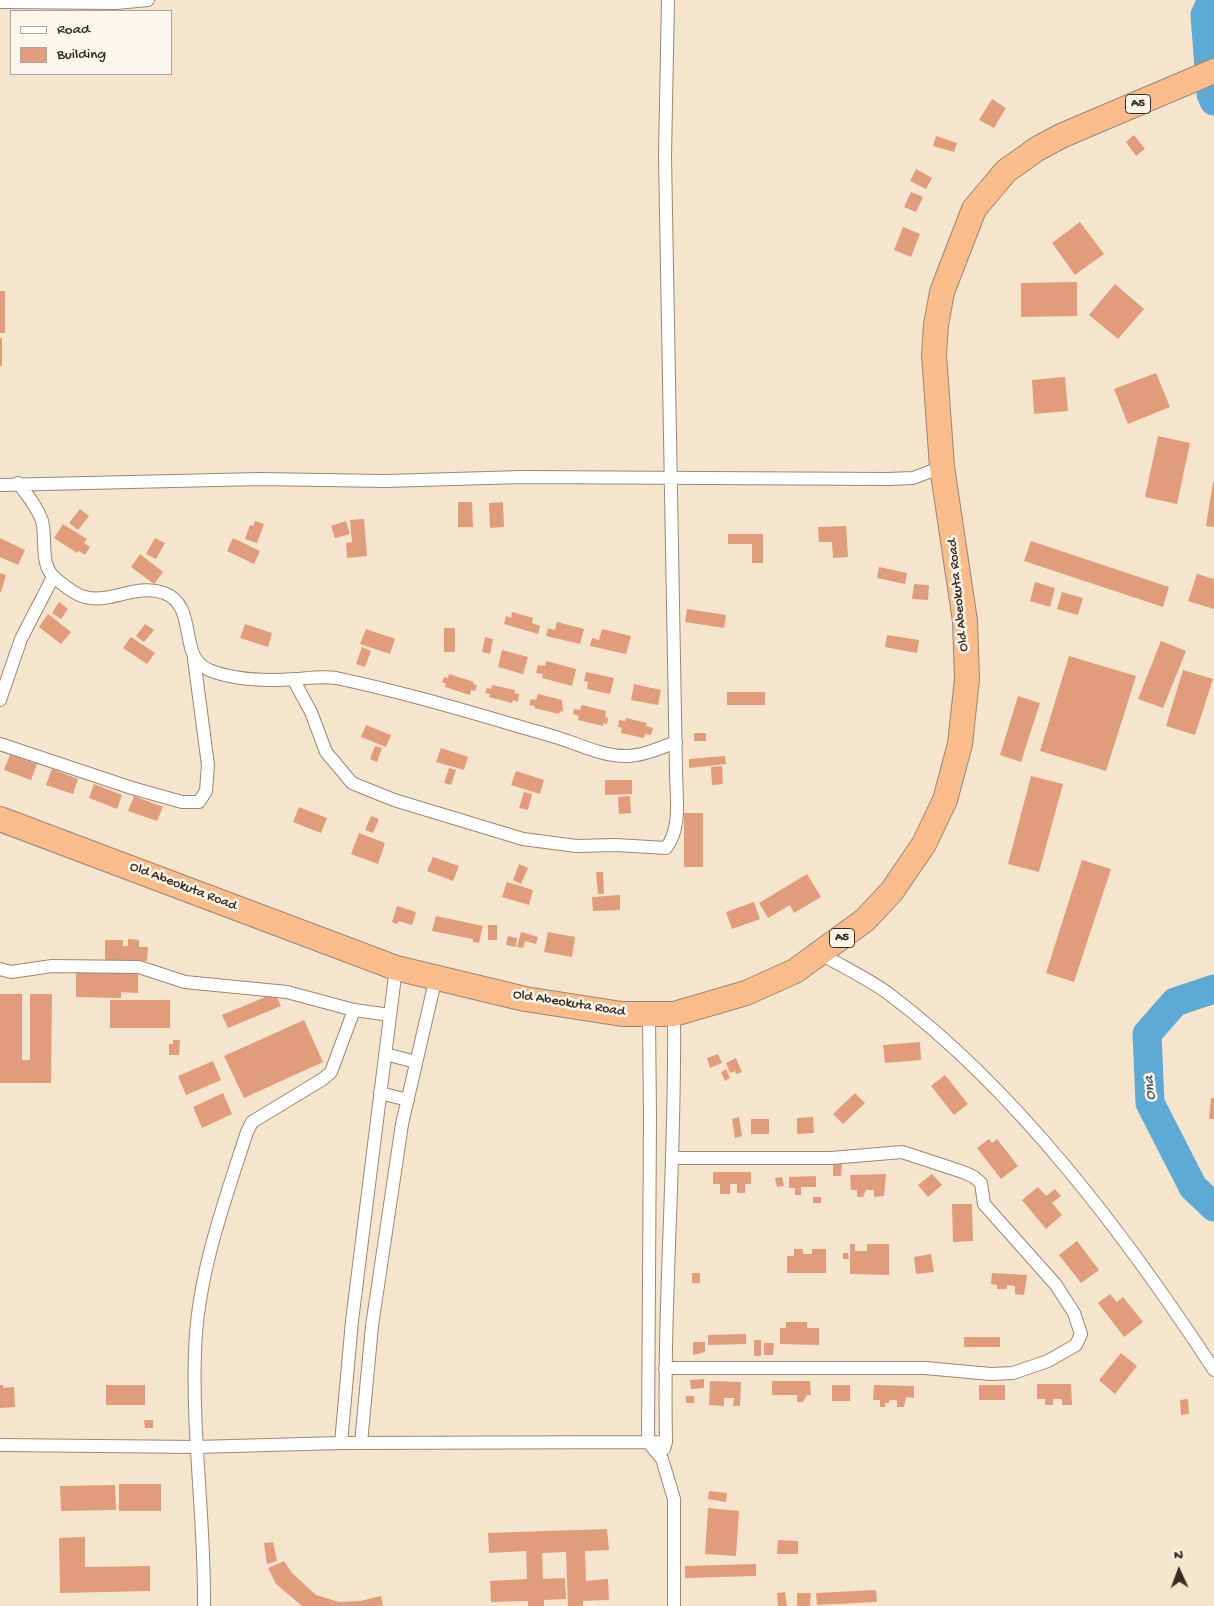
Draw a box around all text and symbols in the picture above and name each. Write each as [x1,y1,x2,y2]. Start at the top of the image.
legend [10,10,172,75]
text: Road [57,21,90,39]
text: Building [57,46,106,64]
road number: A5 [1126,95,1150,114]
street label: Old Abeokuta Road [945,538,973,652]
street label: Old Abeokuta Road [127,859,239,915]
road number: A5 [830,928,854,948]
street label: Old Abeokuta Road [512,987,626,1021]
water label: Ona [1141,1075,1161,1101]
north arrow [1154,1546,1204,1596]
text: N [1174,1547,1183,1564]

